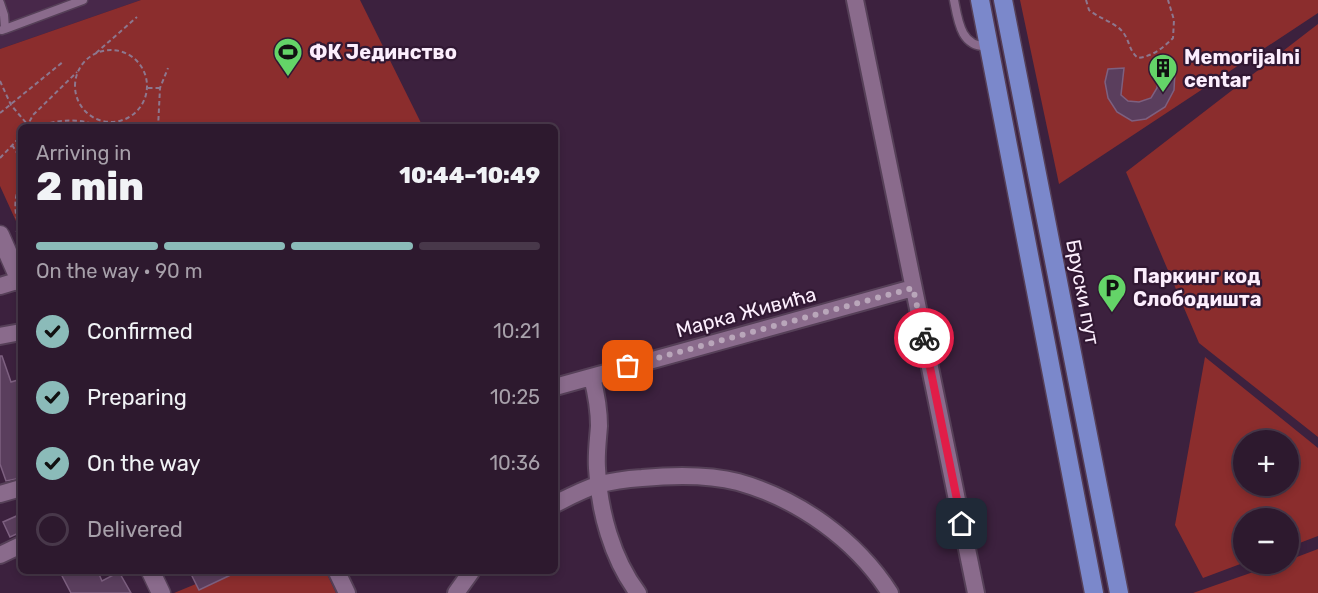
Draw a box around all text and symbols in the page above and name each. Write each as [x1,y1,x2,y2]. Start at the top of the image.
sports icon: ФК Јединство [272,36,304,78]
place label: ФК Јединство [309,40,457,64]
place label: Memorijalni centar [1184,45,1300,92]
building icon: Memorijalni centar [1147,52,1179,94]
text: Arriving in [36,141,131,165]
text: 10:44–10:49 [399,162,540,189]
text: 2 min [36,164,144,210]
street label: Бруски пут [1061,237,1105,347]
text: On the way · 90 m [36,259,202,283]
place label: Паркинг код Слободишта [1133,264,1262,311]
parking icon: Паркинг код Слободишта [1096,272,1128,314]
street label: Марка Живића [673,282,819,342]
courier [894,308,954,368]
icon: check [36,315,69,348]
text: Confirmed [87,318,193,345]
text: 10:21 [493,319,540,343]
icon: bike [908,322,941,355]
pin [602,340,653,391]
icon: bag [611,349,644,382]
icon: check [36,381,69,414]
text: Preparing [87,384,187,411]
text: 10:25 [490,385,540,409]
map controls [1233,430,1299,574]
button: + [1233,430,1299,496]
icon: check [36,447,69,480]
text: On the way [87,450,201,477]
text: 10:36 [490,451,540,475]
pin [936,498,987,549]
icon: home [945,507,978,540]
button: − [1233,508,1299,574]
text: Delivered [87,516,183,543]

